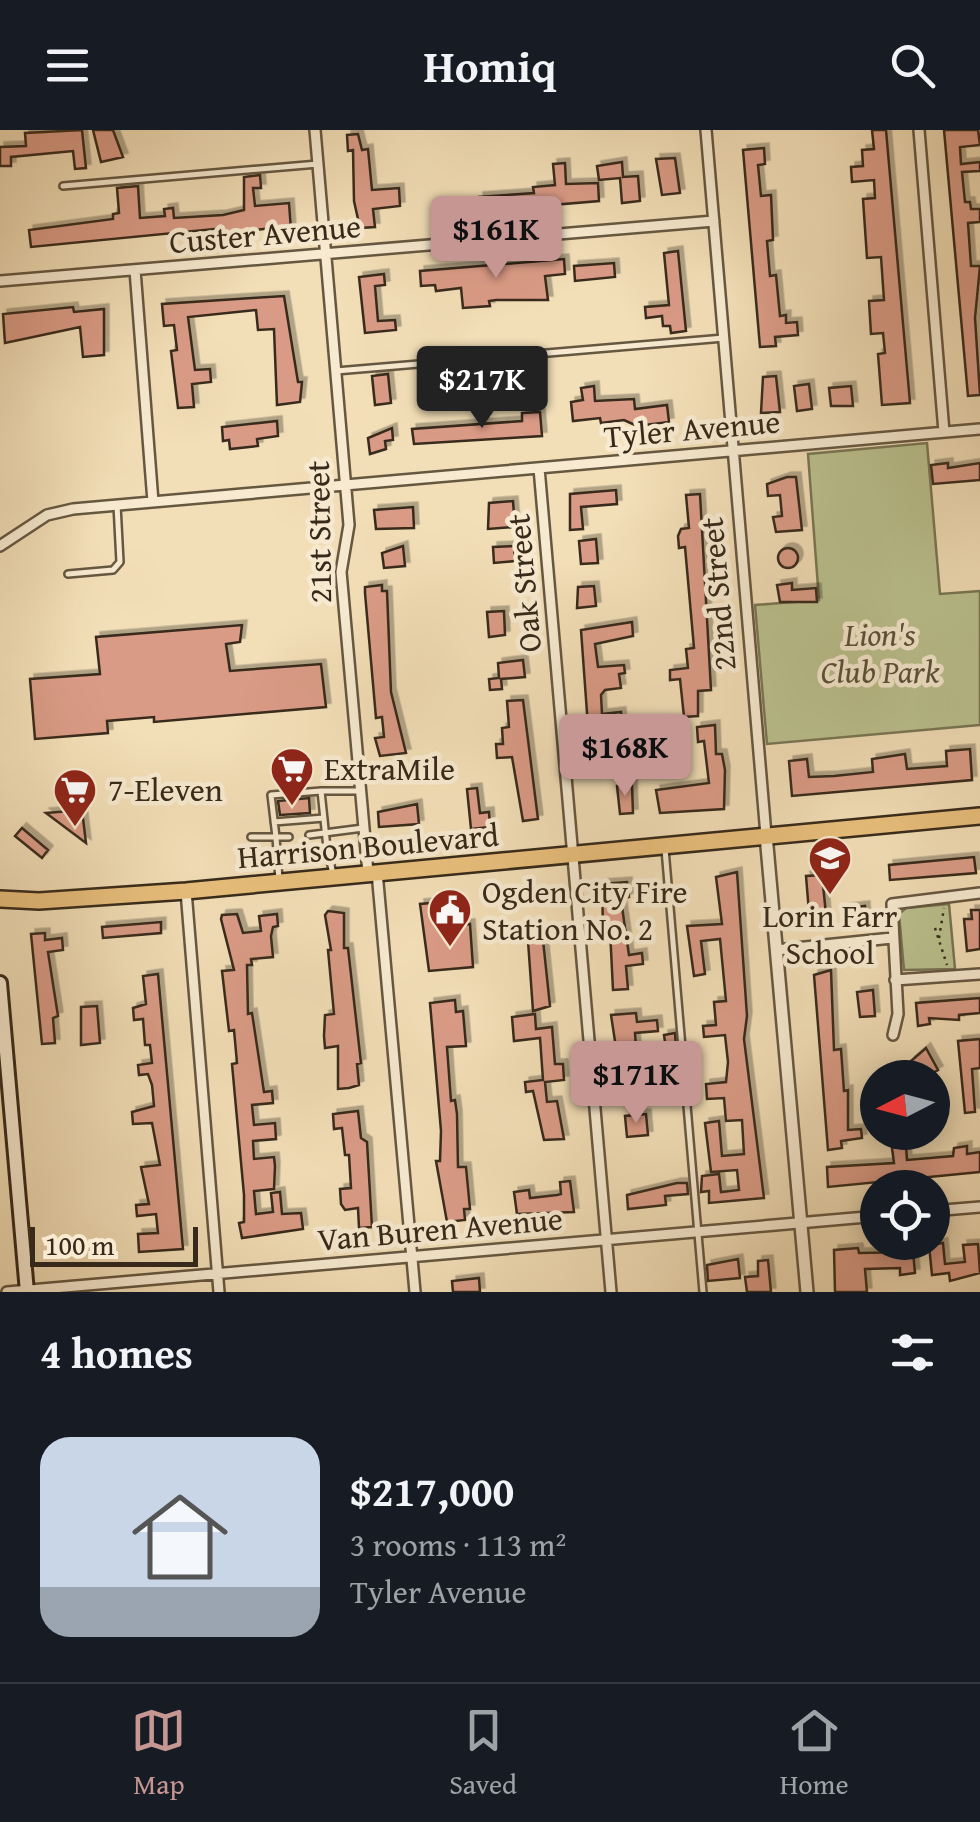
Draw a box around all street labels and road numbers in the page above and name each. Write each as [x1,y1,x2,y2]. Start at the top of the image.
street label: Custer Avenue [167,202,363,265]
street label: Tyler Avenue [602,397,782,460]
street label: 21st Street [294,460,343,604]
street label: Oak Street [494,512,553,654]
street label: 22nd Street [687,515,748,673]
street label: Harrison Boulevard [235,811,500,880]
street label: Van Buren Avenue [316,1194,564,1263]

